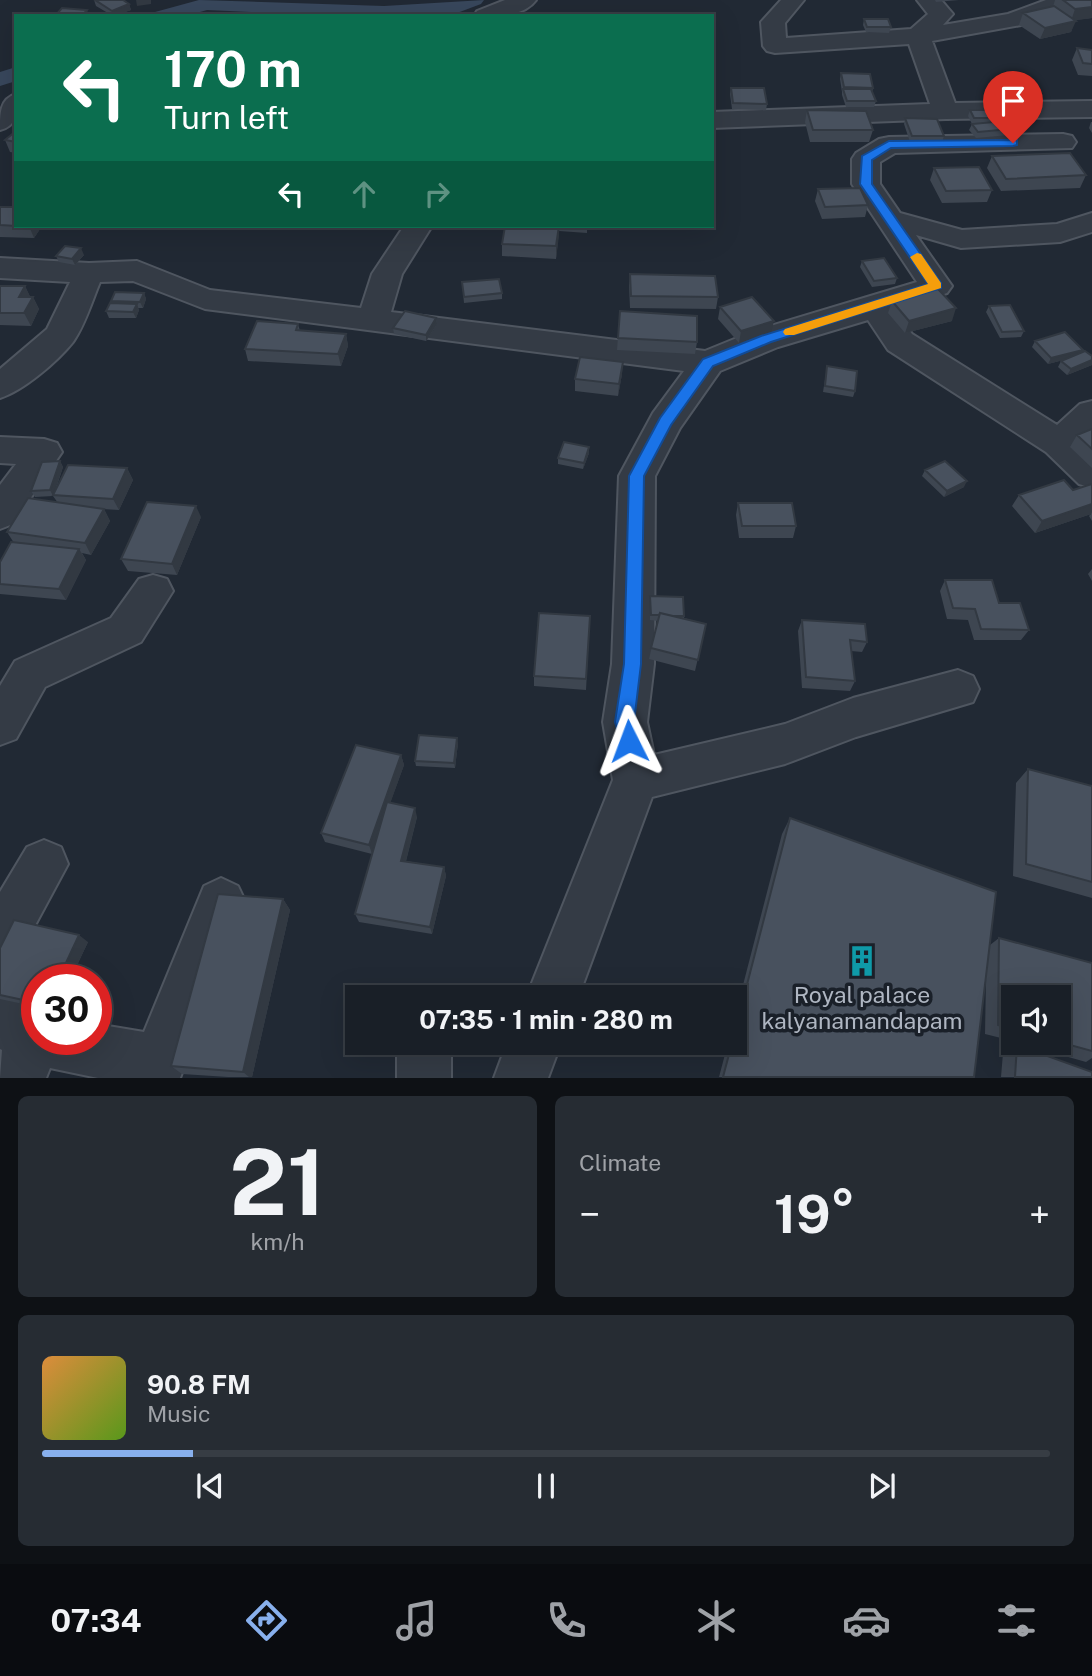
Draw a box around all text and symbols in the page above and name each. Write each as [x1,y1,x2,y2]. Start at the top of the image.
text: 170 m [164,40,302,98]
icon: left [49,42,140,133]
pin [983,71,1043,143]
icon: arrive [994,82,1032,120]
text: Turn left [164,99,289,136]
icon: left [272,175,310,213]
icon: ahead [345,175,383,213]
icon: right [418,175,456,213]
position arrow [592,704,666,778]
building icon: Royal palace kalyanamandapam [845,944,879,978]
speed limit sign: 30 [21,964,112,1055]
place label: Royal palace kalyanamandapam [762,981,962,1034]
map controls [1001,985,1071,1055]
button: sound [1001,985,1071,1055]
text: 07:35 · 1 min · 280 m [419,1004,673,1035]
text: 21 [229,1129,326,1235]
text: Climate [579,1149,661,1176]
text: 19° [774,1184,855,1245]
text: − [579,1192,600,1237]
text: + [1029,1192,1050,1237]
text: km/h [250,1228,305,1255]
text: 90.8 FM [147,1369,251,1400]
text: Music [147,1400,211,1427]
icon: previous [191,1467,229,1505]
icon: pause [527,1467,565,1505]
icon: next [863,1467,901,1505]
icon: directions [242,1596,291,1645]
icon: music [392,1596,441,1645]
icon: phone [542,1596,591,1645]
icon: climate [692,1596,741,1645]
icon: car [842,1596,891,1645]
icon: filters [992,1596,1041,1645]
text: 07:34 [51,1602,141,1639]

